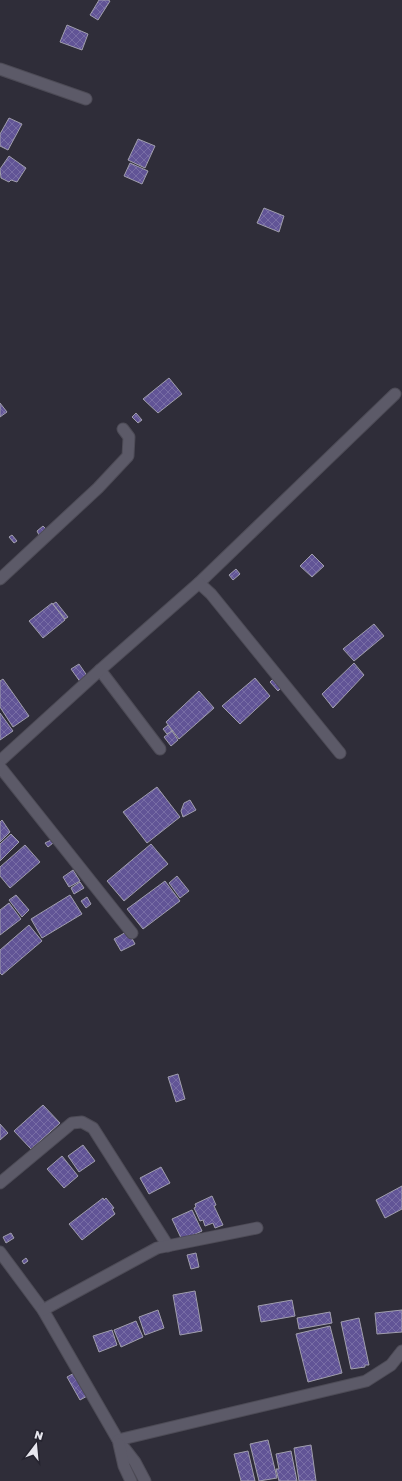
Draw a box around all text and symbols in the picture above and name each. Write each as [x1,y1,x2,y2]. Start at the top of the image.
north arrow [16,1425,56,1465]
text: N [33,1428,45,1442]

